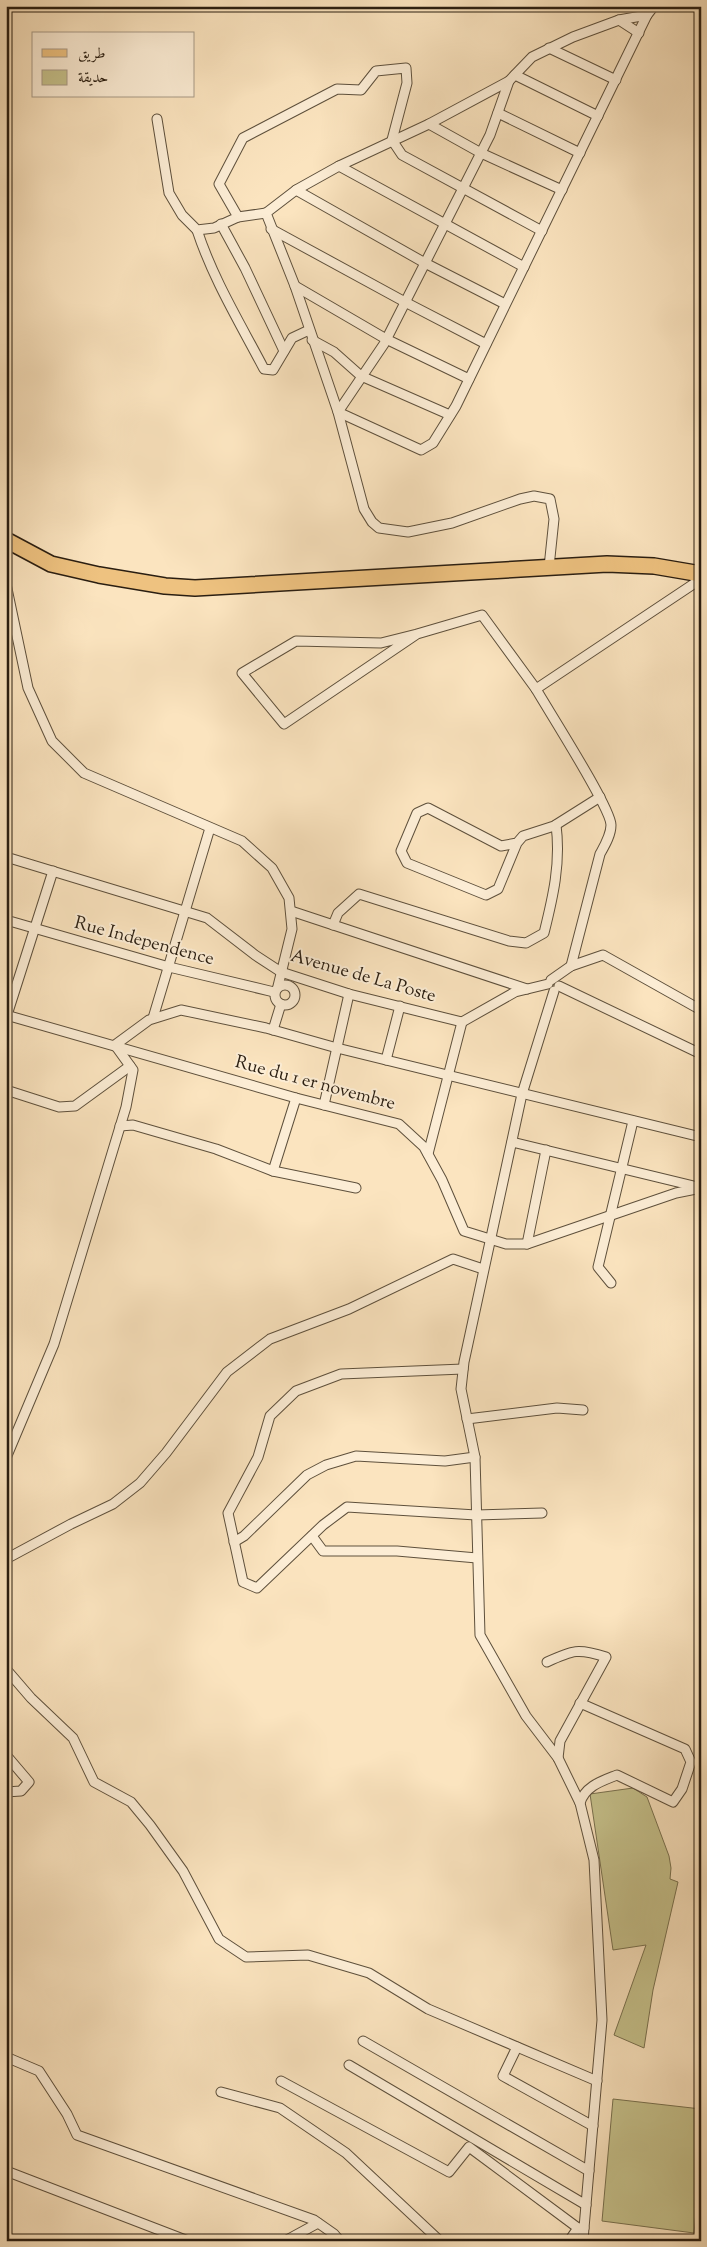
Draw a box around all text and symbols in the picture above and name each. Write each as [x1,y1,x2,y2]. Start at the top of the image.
legend [32,32,195,98]
text: طريق [78,44,105,65]
text: حديقة [78,68,108,89]
street label: Rue Independence [71,911,217,973]
street label: Avenue de La Poste [287,944,439,1010]
street label: Rue du 1 er novembre [232,1050,398,1118]

